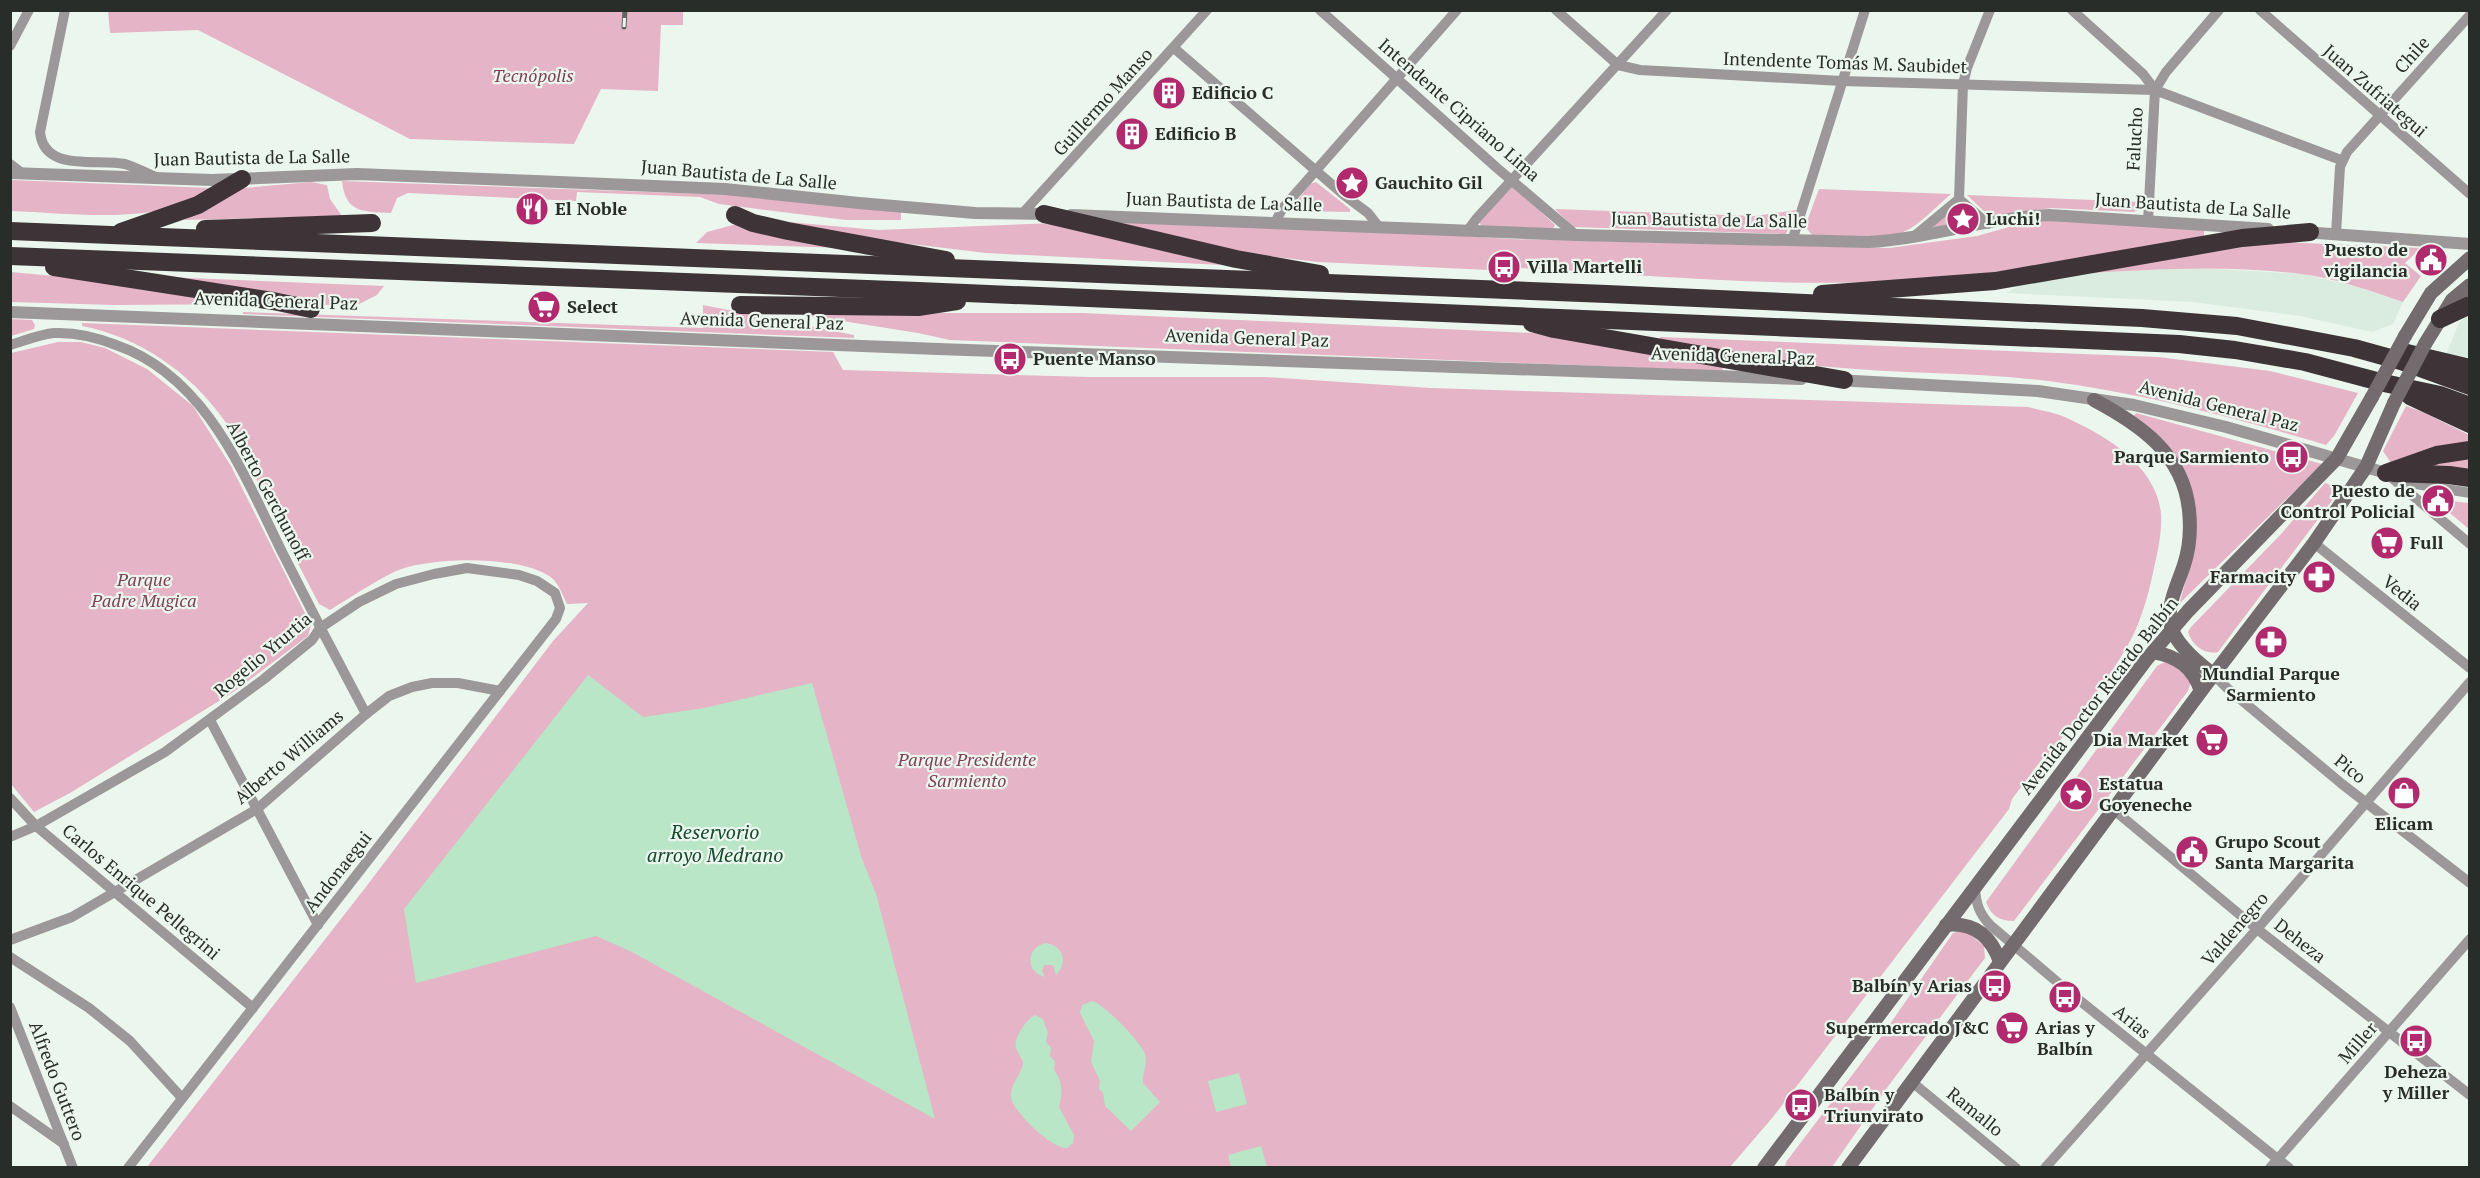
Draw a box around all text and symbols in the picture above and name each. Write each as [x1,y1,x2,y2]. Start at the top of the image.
street label: Chile [2388,31,2434,78]
street label: Intendente Cipriano Lima [1374,32,1546,186]
street label: Juan Zufriategui [2319,38,2433,142]
street label: Guillermo Manso [1047,42,1157,161]
street label: Intendente Tomás M. Saubidet [1723,46,1968,78]
park label: Tecnópolis [492,63,574,87]
building icon: Edificio C [1151,75,1187,111]
place label: Edificio C [1192,80,1274,104]
street label: Falucho [2120,107,2148,171]
building icon: Edificio B [1114,116,1150,152]
place label: Edificio B [1155,121,1237,145]
street label: Juan Bautista de La Salle [154,143,350,171]
street label: Juan Bautista de La Salle [640,153,838,195]
place icon: Gauchito Gil [1334,165,1370,201]
place label: Gauchito Gil [1375,170,1483,194]
street label: Juan Bautista de La Salle [1125,186,1323,216]
street label: Juan Bautista de La Salle [2094,186,2292,224]
restaurant icon: El Noble [514,191,550,227]
place label: El Noble [555,196,628,220]
place icon: Luchi! [1945,201,1981,237]
street label: Juan Bautista de La Salle [1611,205,1807,233]
place label: Luchi! [1986,206,2040,230]
place label: Puesto de vigilancia [2323,237,2408,282]
public building icon: Puesto de vigilancia [2413,242,2449,278]
bus stop icon: Villa Martelli [1486,249,1522,285]
place label: Villa Martelli [1527,254,1642,278]
street label: Avenida General Paz [194,285,358,315]
supermarket icon: Select [526,289,562,325]
place label: Select [567,294,618,318]
street label: Avenida General Paz [680,305,844,335]
street label: Avenida General Paz [1165,322,1329,352]
street label: Avenida General Paz [1651,340,1815,370]
bus stop icon: Puente Manso [992,341,1028,377]
place label: Puente Manso [1033,346,1156,370]
street label: Avenida General Paz [2137,374,2302,437]
street label: Alberto Gerchunoff [222,416,317,566]
bus stop icon: Parque Sarmiento [2274,439,2310,475]
place label: Parque Sarmiento [2114,444,2269,468]
place label: Puesto de Control Policial [2281,478,2415,523]
public building icon: Puesto de Control Policial [2420,483,2456,519]
supermarket icon: Full [2369,525,2405,561]
place label: Full [2410,530,2444,554]
pharmacy icon: Farmacity [2301,559,2337,595]
place label: Farmacity [2210,564,2296,588]
park label: Parque Padre Mugica [90,567,197,612]
street label: Vedia [2378,569,2427,615]
street label: Avenida Doctor Ricardo Balbín [2013,591,2183,799]
street label: Rogelio Yrurtia [209,606,316,702]
pharmacy icon: Mundial Parque Sarmiento [2253,624,2289,660]
place label: Mundial Parque Sarmiento [2202,661,2340,706]
street label: Alberto Williams [229,704,348,809]
supermarket icon: Dia Market [2194,722,2230,758]
place label: Dia Market [2093,727,2189,751]
park label: Parque Presidente Sarmiento [897,747,1036,792]
street label: Pico [2330,748,2371,788]
place label: Estatua Goyeneche [2099,771,2193,816]
shop icon: Elicam [2386,775,2422,811]
place icon: Estatua Goyeneche [2058,776,2094,812]
place label: Elicam [2375,811,2433,835]
street label: Carlos Enrique Pellegrini [58,818,226,964]
water label: Reservorio arroyo Medrano [647,818,783,868]
street label: Andonaegui [298,826,377,917]
place label: Grupo Scout Santa Margarita [2215,829,2354,874]
public building icon: Grupo Scout Santa Margarita [2174,834,2210,870]
street label: Valdenegro [2196,886,2273,970]
street label: Deheza [2270,913,2331,968]
bus stop icon: Balbín y Arias [1977,968,2013,1004]
place label: Balbín y Arias [1852,973,1972,997]
bus stop icon: Arias y Balbín [2047,979,2083,1015]
street label: Arias [2109,999,2156,1044]
supermarket icon: Supermercado J&C [1994,1010,2030,1046]
place label: Supermercado J&C [1826,1015,1989,1039]
place label: Arias y Balbín [2035,1015,2095,1060]
street label: Miller [2332,1016,2382,1068]
street label: Alfredo Guttero [24,1017,92,1144]
bus stop icon: Deheza y Miller [2398,1023,2434,1059]
place label: Deheza y Miller [2382,1059,2449,1104]
street label: Ramallo [1942,1081,2009,1141]
place label: Balbín y Triunvirato [1824,1082,1924,1127]
bus stop icon: Balbín y Triunvirato [1783,1087,1819,1123]

